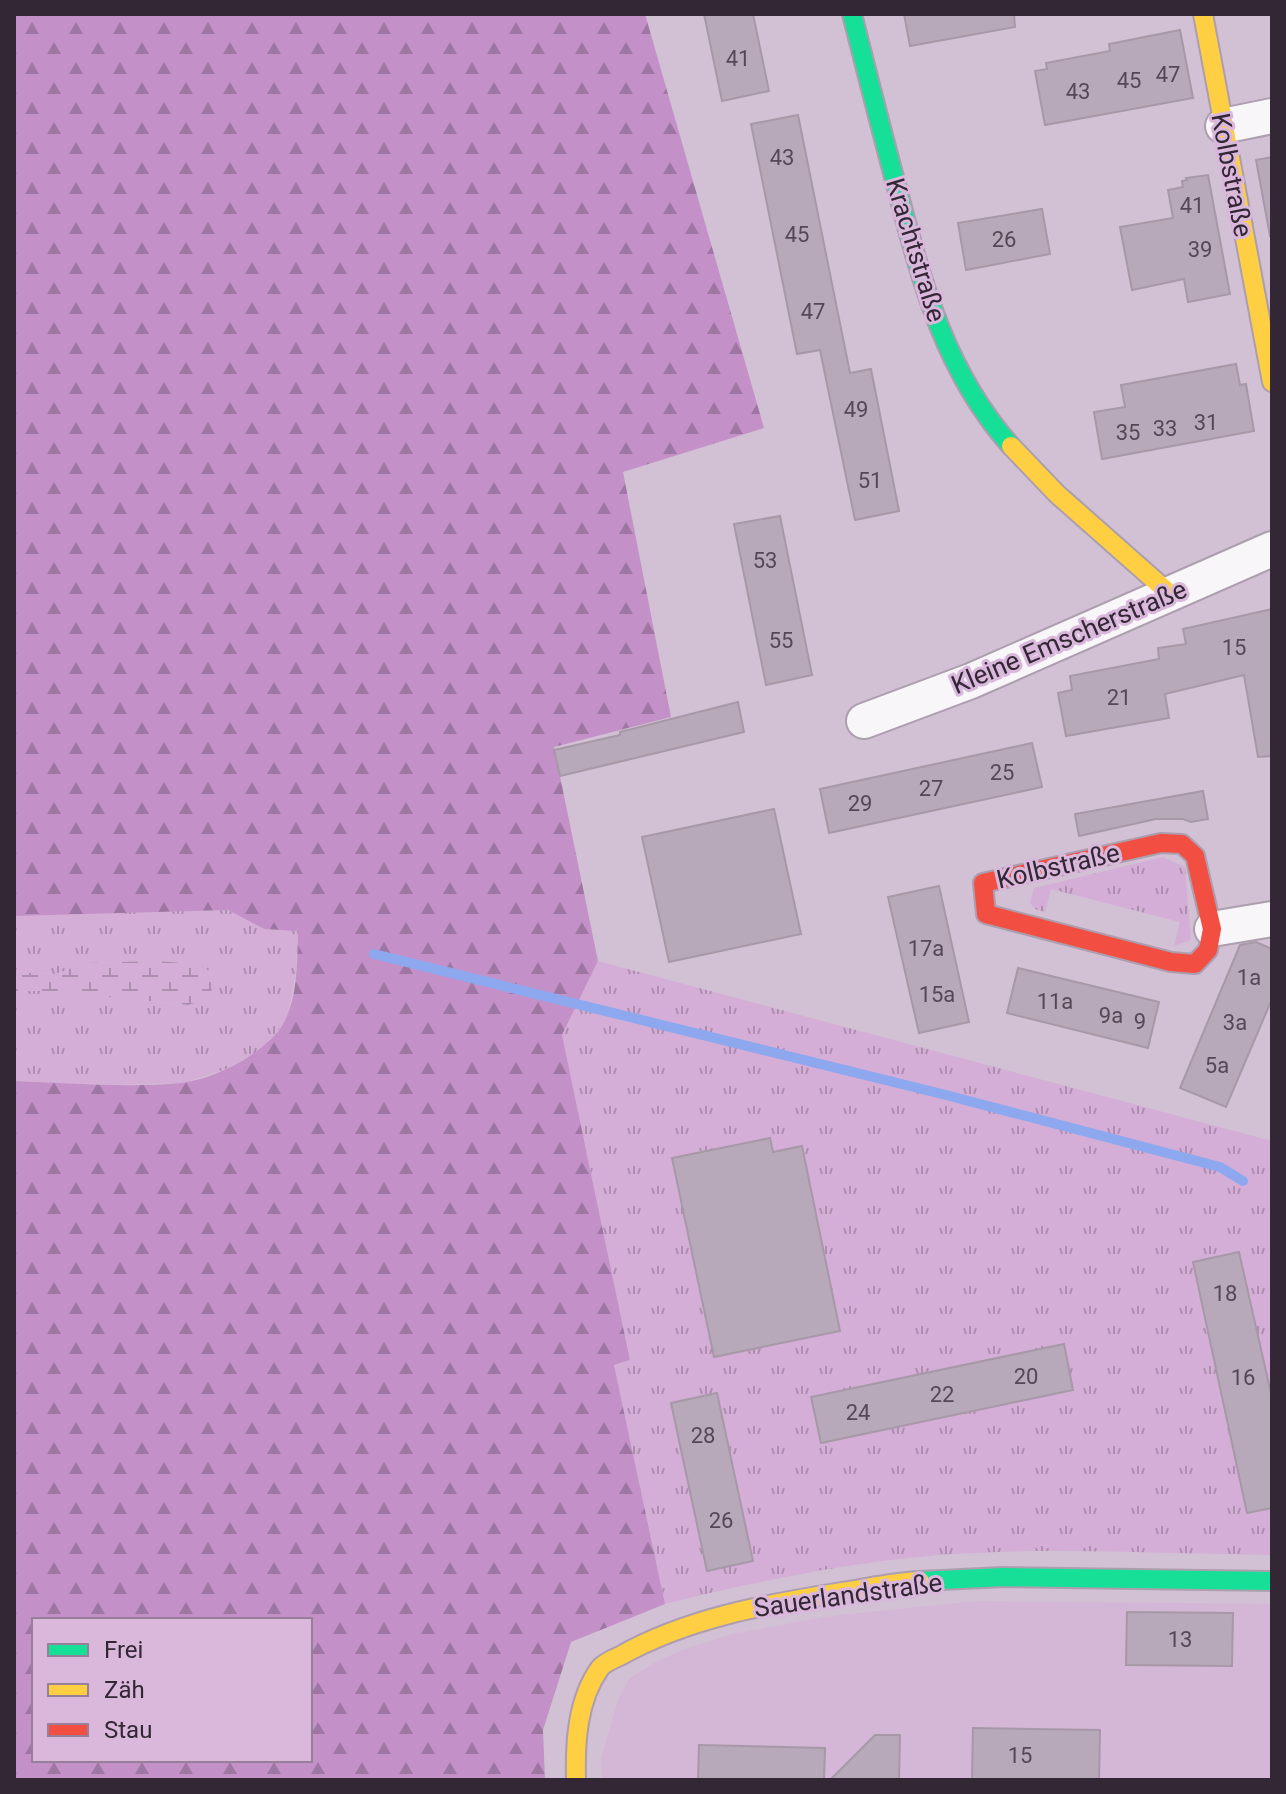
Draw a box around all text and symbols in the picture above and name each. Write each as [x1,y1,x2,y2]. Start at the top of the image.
house number: 41 [726,46,750,71]
house number: 47 [1156,62,1180,87]
house number: 45 [1117,68,1141,93]
house number: 43 [1066,79,1090,104]
street label: Kolbstraße [1205,111,1259,239]
house number: 43 [770,145,794,170]
street label: Krachtstraße [880,174,952,326]
house number: 41 [1180,193,1204,218]
house number: 45 [785,222,809,247]
house number: 26 [992,227,1016,252]
house number: 39 [1188,237,1212,262]
house number: 47 [801,299,825,324]
house number: 49 [844,397,868,422]
house number: 31 [1194,410,1218,435]
house number: 33 [1153,416,1177,441]
house number: 35 [1116,420,1140,445]
house number: 51 [858,468,882,493]
house number: 53 [753,548,777,573]
street label: Kleine Emscherstraße [947,574,1191,700]
house number: 55 [769,628,793,653]
house number: 15 [1222,635,1246,660]
house number: 21 [1107,685,1131,710]
house number: 25 [990,760,1014,785]
house number: 27 [919,776,943,801]
house number: 29 [848,791,872,816]
street label: Kolbstraße [994,837,1122,895]
house number: 17a [908,936,944,961]
house number: 1a [1237,965,1261,990]
house number: 15a [919,982,955,1007]
house number: 11a [1037,989,1073,1014]
house number: 9a [1099,1003,1123,1028]
house number: 9 [1134,1009,1146,1034]
house number: 3a [1223,1010,1247,1035]
house number: 5a [1205,1053,1229,1078]
house number: 18 [1213,1281,1237,1306]
house number: 20 [1014,1364,1038,1389]
house number: 16 [1231,1365,1255,1390]
house number: 22 [930,1382,954,1407]
house number: 24 [846,1400,870,1425]
house number: 28 [691,1423,715,1448]
house number: 26 [709,1508,733,1533]
street label: Sauerlandstraße [752,1567,944,1623]
legend [32,1618,312,1762]
house number: 13 [1168,1627,1192,1652]
text: Frei [104,1636,143,1664]
text: Zäh [104,1676,145,1704]
text: Stau [104,1716,152,1744]
house number: 15 [1008,1743,1032,1768]

